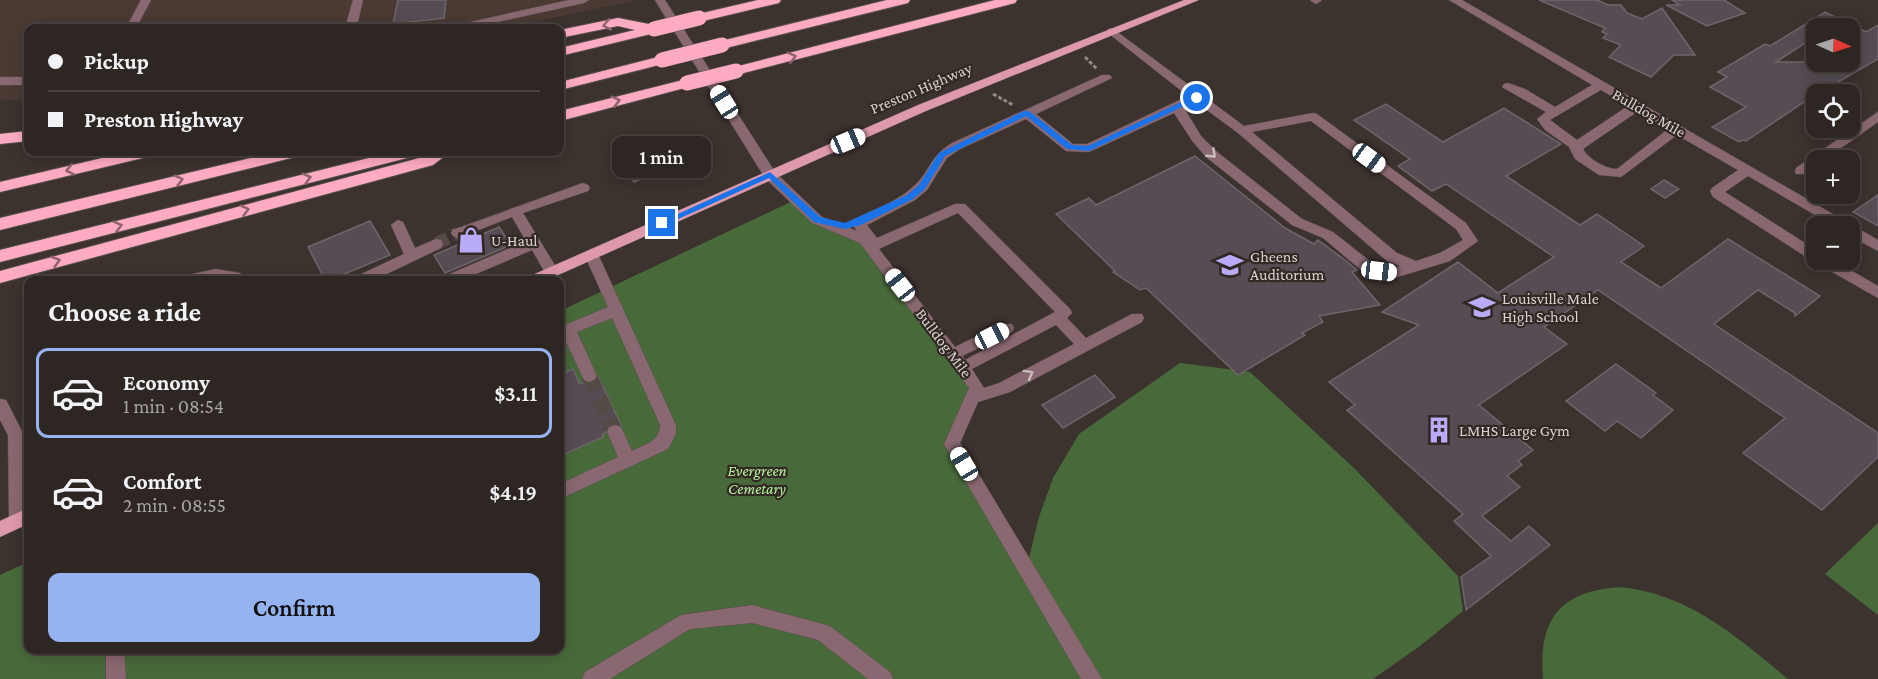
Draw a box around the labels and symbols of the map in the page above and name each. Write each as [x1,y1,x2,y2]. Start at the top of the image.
one-way arrow [602,18,612,31]
north arrow [1806,18,1860,72]
one-way arrow [787,51,797,64]
street label: Preston Highway [868,59,975,118]
car [707,82,741,122]
route start [1183,84,1210,111]
street label: Bulldog Mile [1609,85,1689,142]
one-way arrow [611,96,621,109]
car [828,126,868,156]
callout: 1 min [612,136,712,178]
car [1349,140,1389,176]
one-way arrow [1205,147,1215,158]
one-way arrow [65,163,75,176]
one-way arrow [301,173,312,185]
one-way arrow [174,175,184,188]
one-way arrow [239,205,249,217]
route end [648,209,675,236]
one-way arrow [112,221,123,233]
shop icon: U-Haul [456,225,486,255]
place label: U-Haul [491,232,538,249]
place label: Gheens Auditorium [1250,248,1325,283]
school or university icon: Gheens Auditorium [1215,250,1245,280]
one-way arrow [50,256,61,268]
car [1360,260,1398,282]
car [882,265,918,305]
place label: Louisville Male High School [1502,290,1599,326]
school or university icon: Louisville Male High School [1467,292,1497,322]
street label: Bulldog Mile [912,305,975,381]
car [972,320,1012,352]
one-way arrow [1022,370,1033,381]
building icon: LMHS Large Gym [1424,415,1454,445]
place label: LMHS Large Gym [1459,422,1570,440]
car [947,444,981,484]
park label: Evergreen Cemetary [727,462,787,498]

